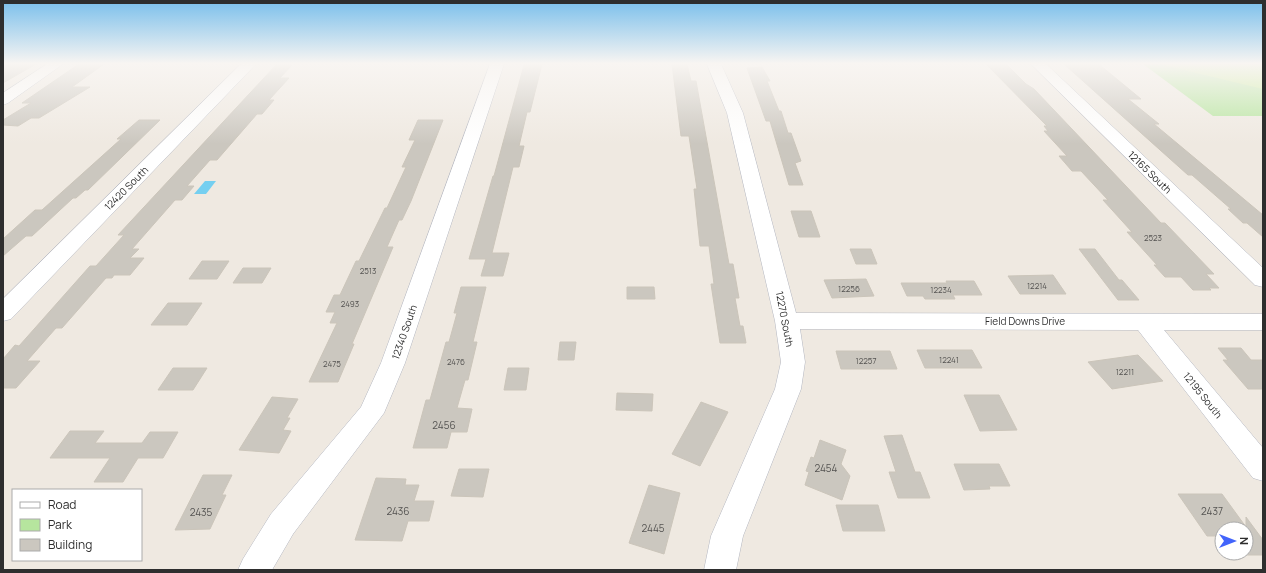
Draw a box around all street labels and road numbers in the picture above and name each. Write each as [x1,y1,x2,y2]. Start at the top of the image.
street label: 12165 South [1125,148,1175,196]
street label: 12420 South [101,163,151,213]
street label: 12270 South [773,290,797,348]
street label: 12340 South [388,303,420,361]
street label: Field Downs Drive [985,314,1065,328]
street label: 12195 South [1180,369,1226,421]

